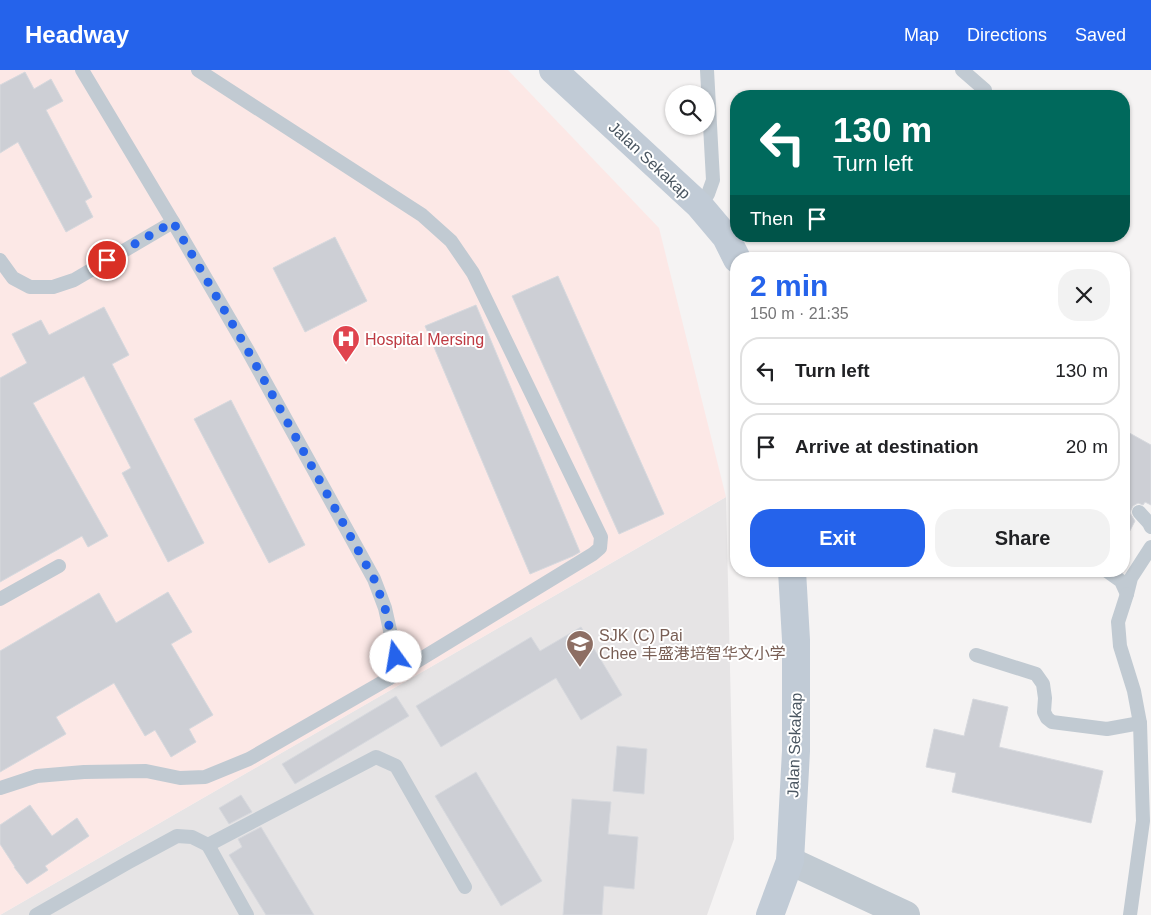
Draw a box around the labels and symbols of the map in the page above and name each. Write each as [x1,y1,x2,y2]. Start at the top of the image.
street label: Jalan Sekakap [605,118,694,202]
pin [86,239,128,281]
hospital icon: Hospital Mersing [331,324,361,363]
place label: Hospital Mersing [365,331,484,348]
place label: SJK (C) Pai Chee 丰盛港培智华文小学 [599,627,786,662]
school or university icon: SJK (C) Pai Chee 丰盛港培智华文小学 [565,629,595,668]
position arrow [369,630,421,682]
street label: Jalan Sekakap [784,692,805,798]

